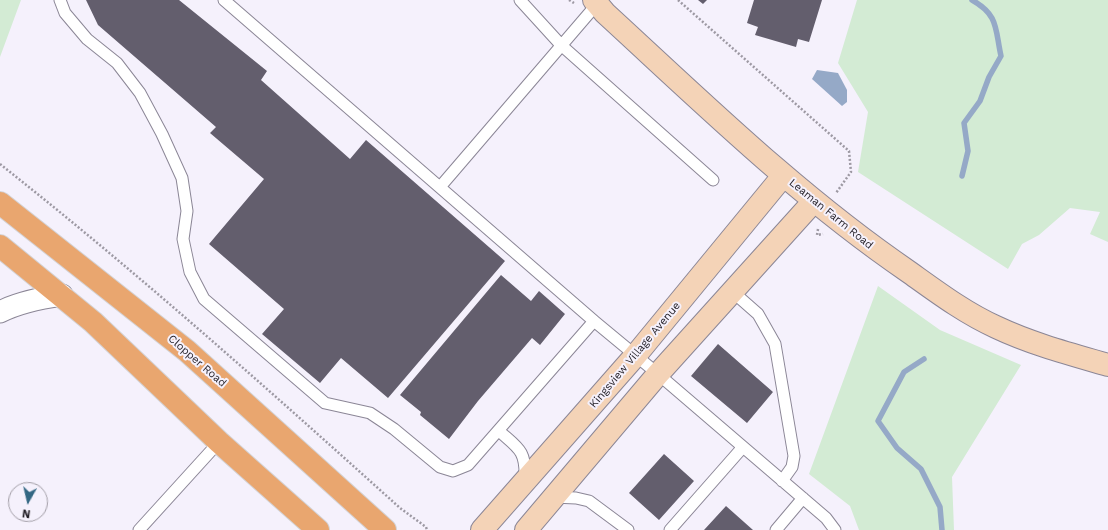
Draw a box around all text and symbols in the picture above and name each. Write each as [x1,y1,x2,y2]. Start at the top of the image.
street label: Leaman Farm Road [786,176,876,252]
street label: Kingsview Village Avenue [587,299,683,411]
street label: Clopper Road [165,332,229,390]
north arrow [8,482,48,522]
text: N [21,506,31,520]

